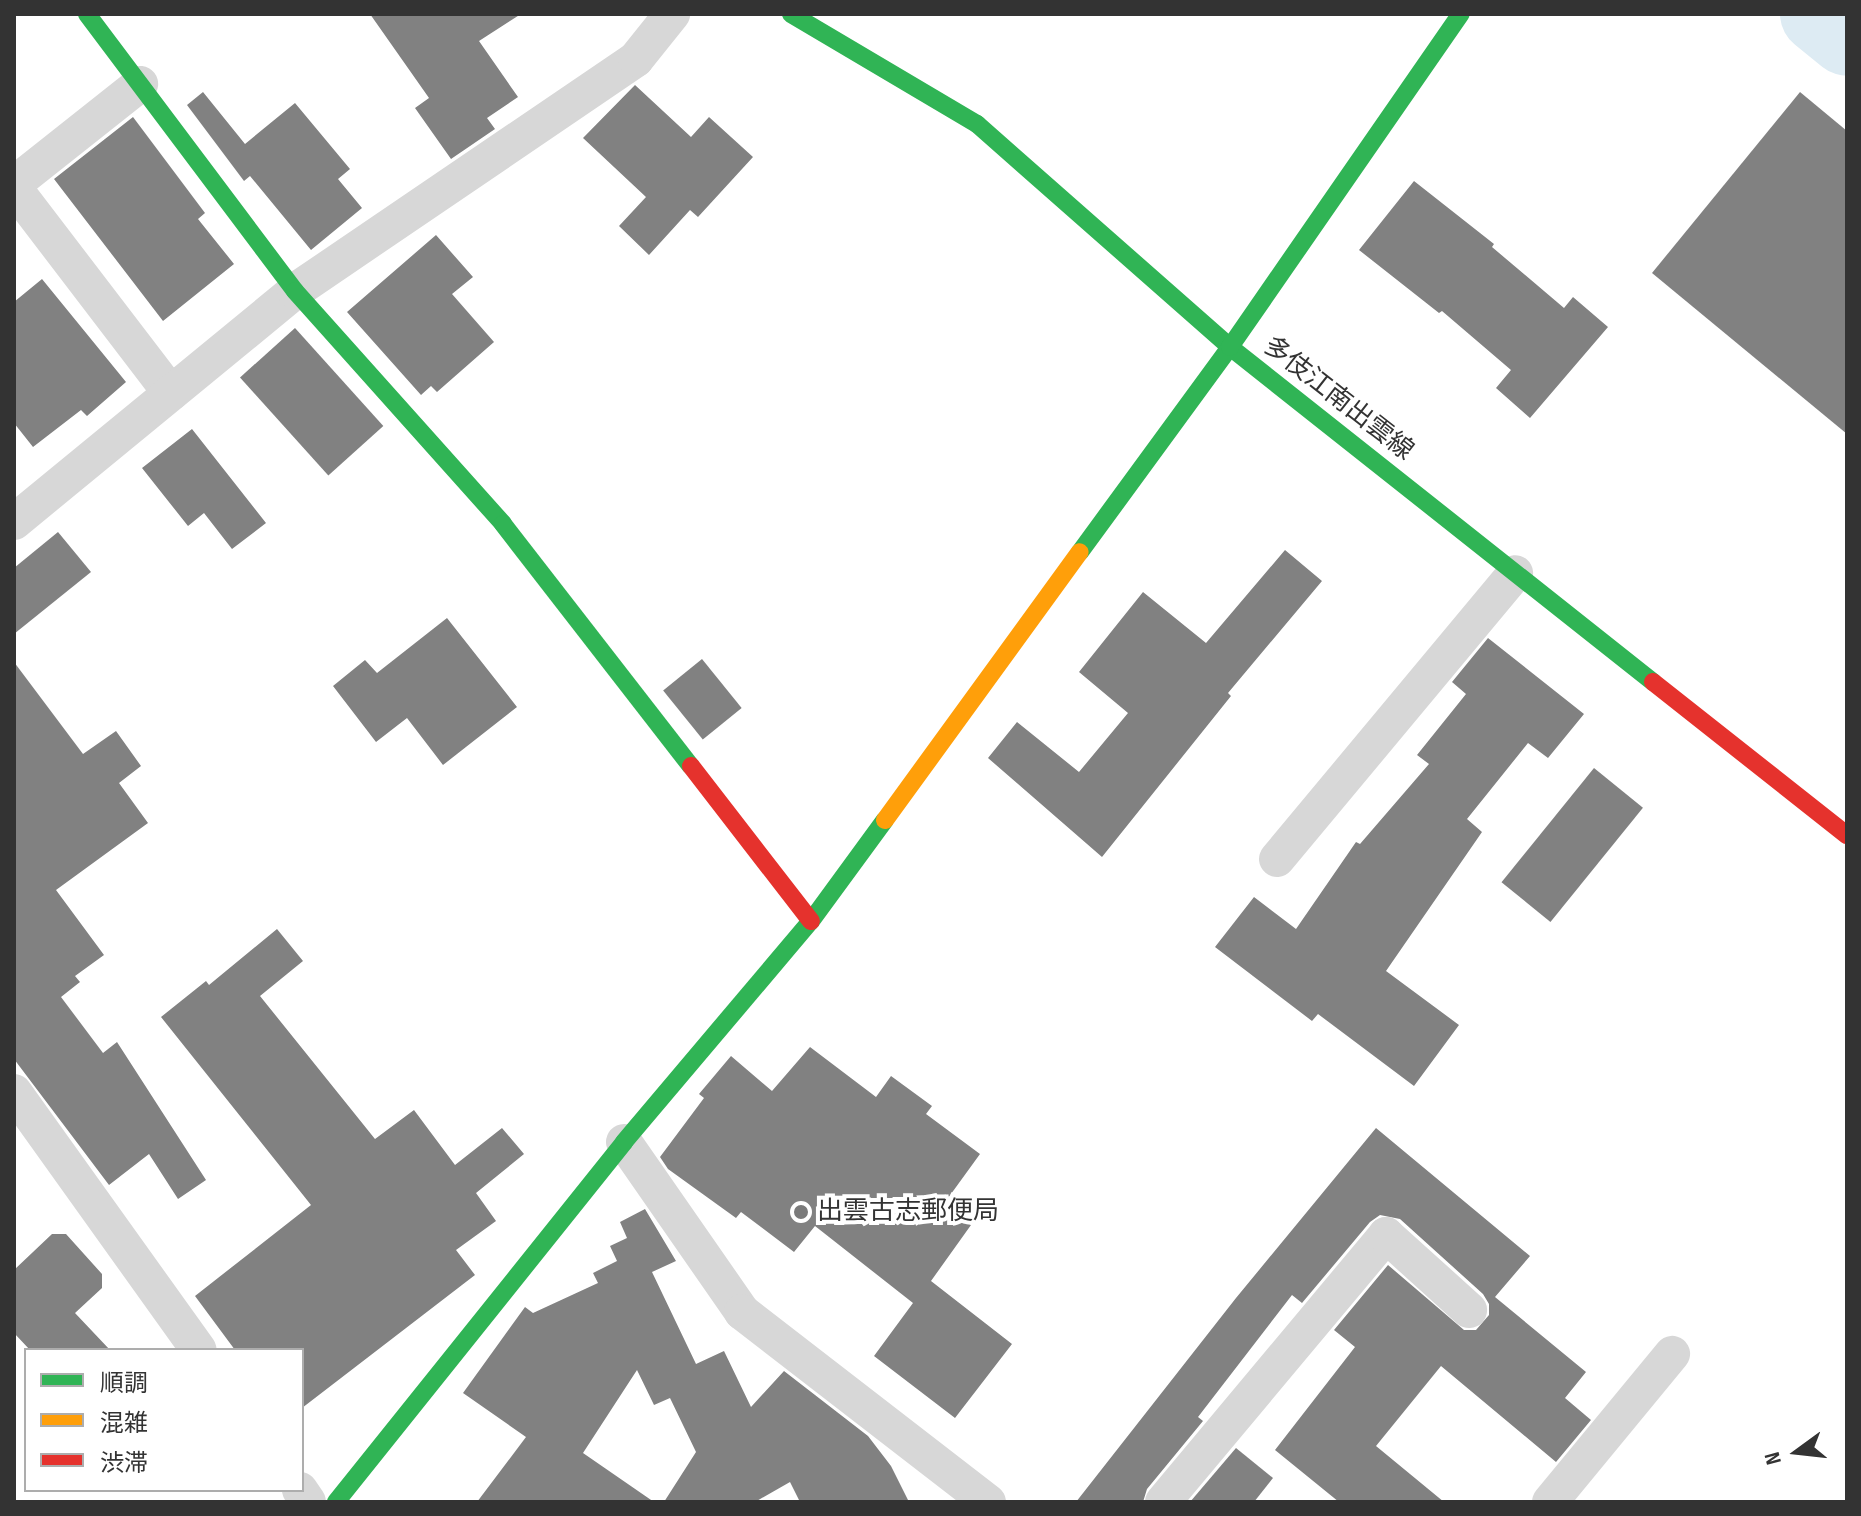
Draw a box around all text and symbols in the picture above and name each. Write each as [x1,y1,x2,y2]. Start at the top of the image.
street label: 多伎江南出雲線 [1257,331,1419,467]
place label: 出雲古志郵便局 [817,1196,999,1228]
marker: 出雲古志郵便局 [792,1203,810,1221]
legend [24,1348,304,1492]
text: 順調 [100,1369,148,1398]
text: 混雑 [100,1409,148,1438]
north arrow [1757,1412,1837,1492]
text: 渋滞 [100,1449,148,1478]
text: N [1759,1449,1788,1468]

